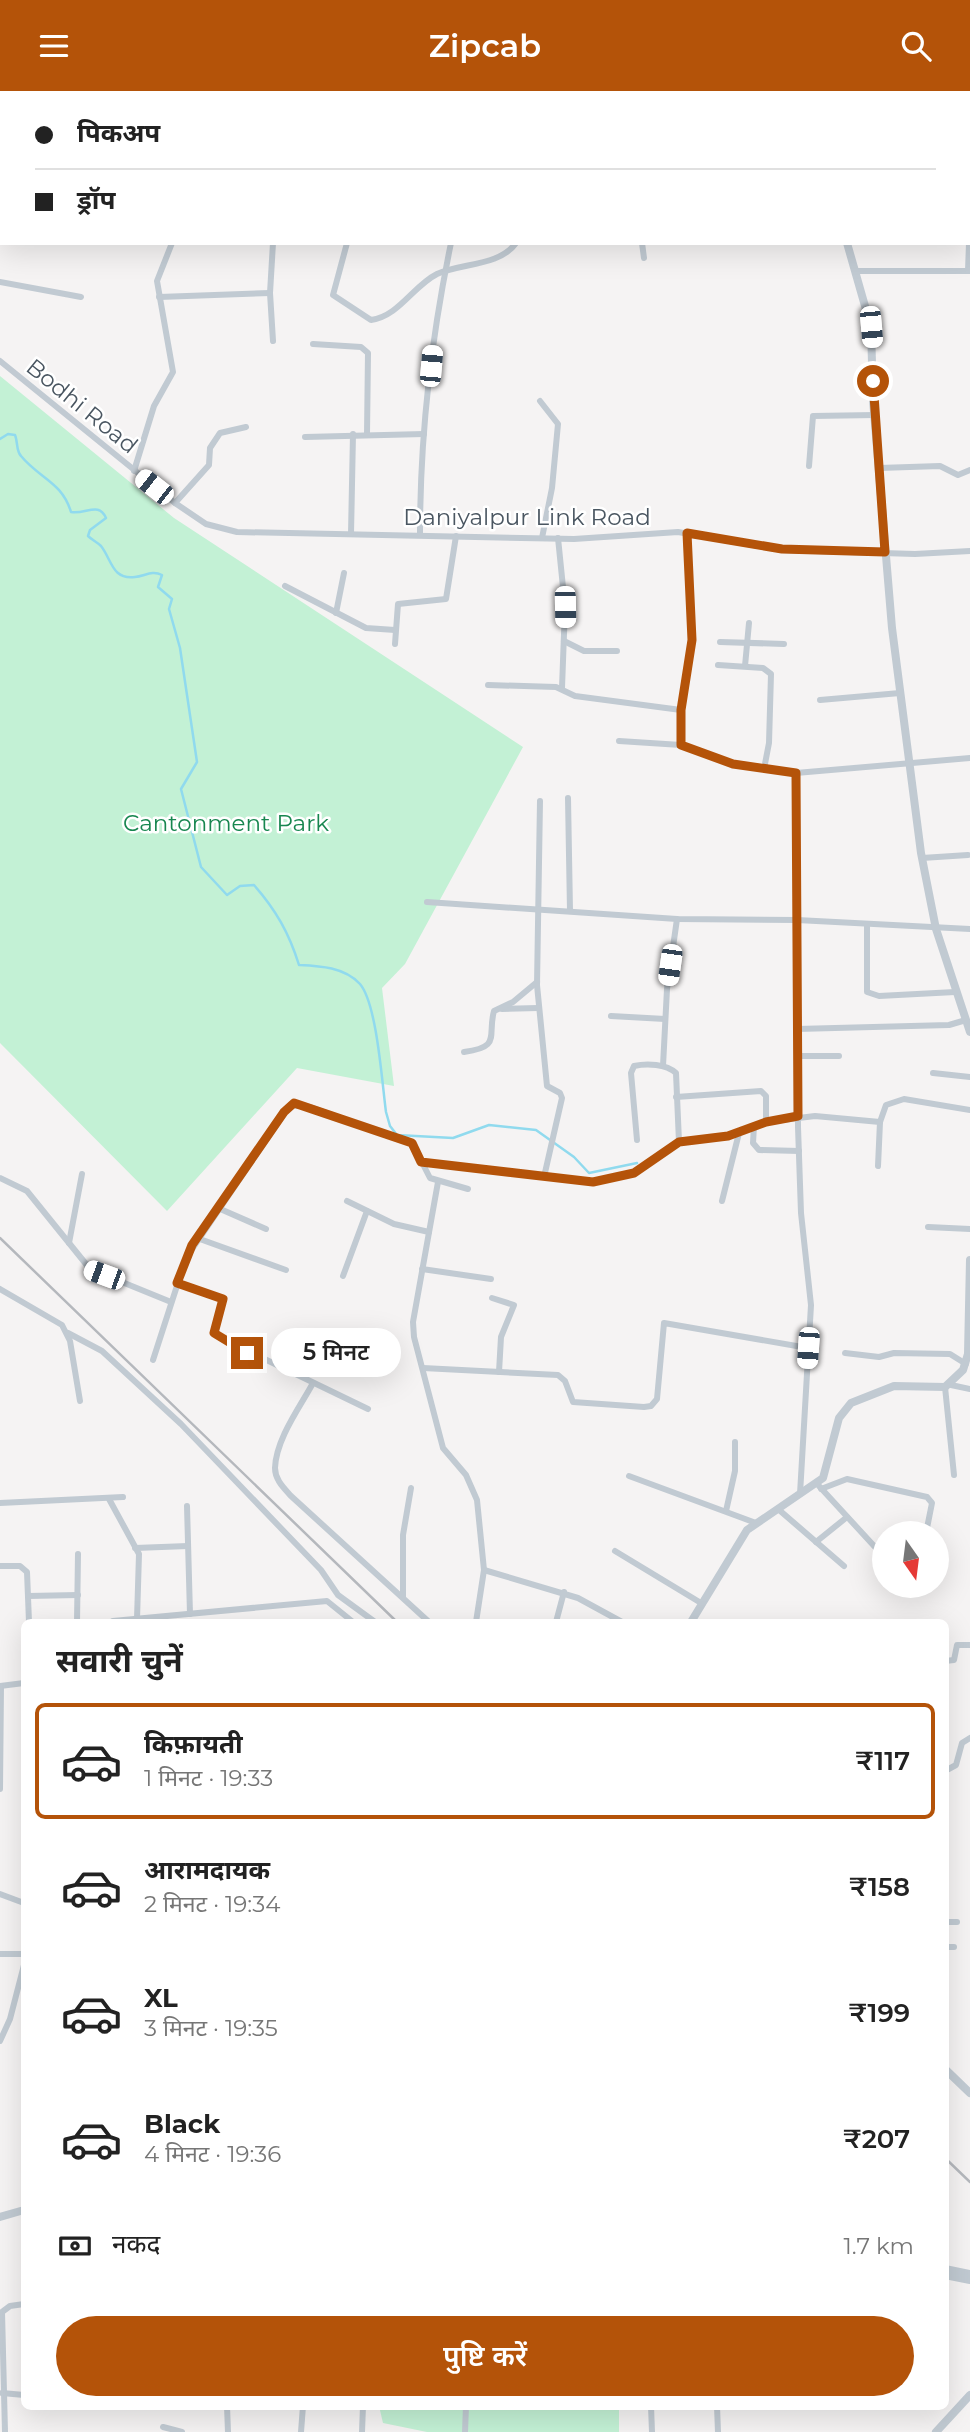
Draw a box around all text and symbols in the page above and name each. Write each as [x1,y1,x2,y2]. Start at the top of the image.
text: Zipcab [429,26,541,65]
icon: menu [35,27,73,65]
icon: search [897,27,935,65]
text: पिकअप [77,117,160,149]
text: ड्रॉप [77,184,115,216]
car [859,305,884,349]
car [419,344,444,388]
street label: Bodhi Road [21,353,143,459]
route start [857,365,889,397]
car [131,466,178,508]
street label: Daniyalpur Link Road [403,503,651,531]
car [555,586,576,628]
park label: Cantonment Park [123,809,329,837]
car [657,943,684,987]
car [81,1258,128,1292]
car [797,1326,820,1370]
callout: 5 मिनट [272,1329,401,1377]
route end [231,1337,263,1369]
text: 5 मिनट [303,1338,369,1366]
north arrow [872,1521,948,1598]
map controls [872,1521,949,1598]
text: सवारी चुनें [56,1641,183,1680]
text: किफ़ायती [144,1728,243,1760]
icon: car [60,1730,123,1793]
text: ₹117 [855,1745,910,1777]
text: 1 मिनट · 19:33 [144,1764,273,1792]
text: आरामदायक [144,1854,270,1886]
icon: car [60,1856,123,1919]
text: ₹158 [849,1871,910,1903]
text: 2 मिनट · 19:34 [144,1890,280,1918]
icon: car [60,1982,123,2045]
text: XL [144,1982,178,2014]
text: ₹199 [848,1997,910,2029]
text: 3 मिनट · 19:35 [144,2014,278,2042]
icon: car [60,2108,123,2171]
text: Black [144,2108,220,2140]
text: ₹207 [843,2123,910,2155]
text: 4 मिनट · 19:36 [144,2140,281,2168]
icon: cash [56,2227,94,2265]
text: नकद [112,2228,160,2260]
text: 1.7 km [844,2232,914,2260]
button: पुष्टि करें [56,2316,914,2396]

